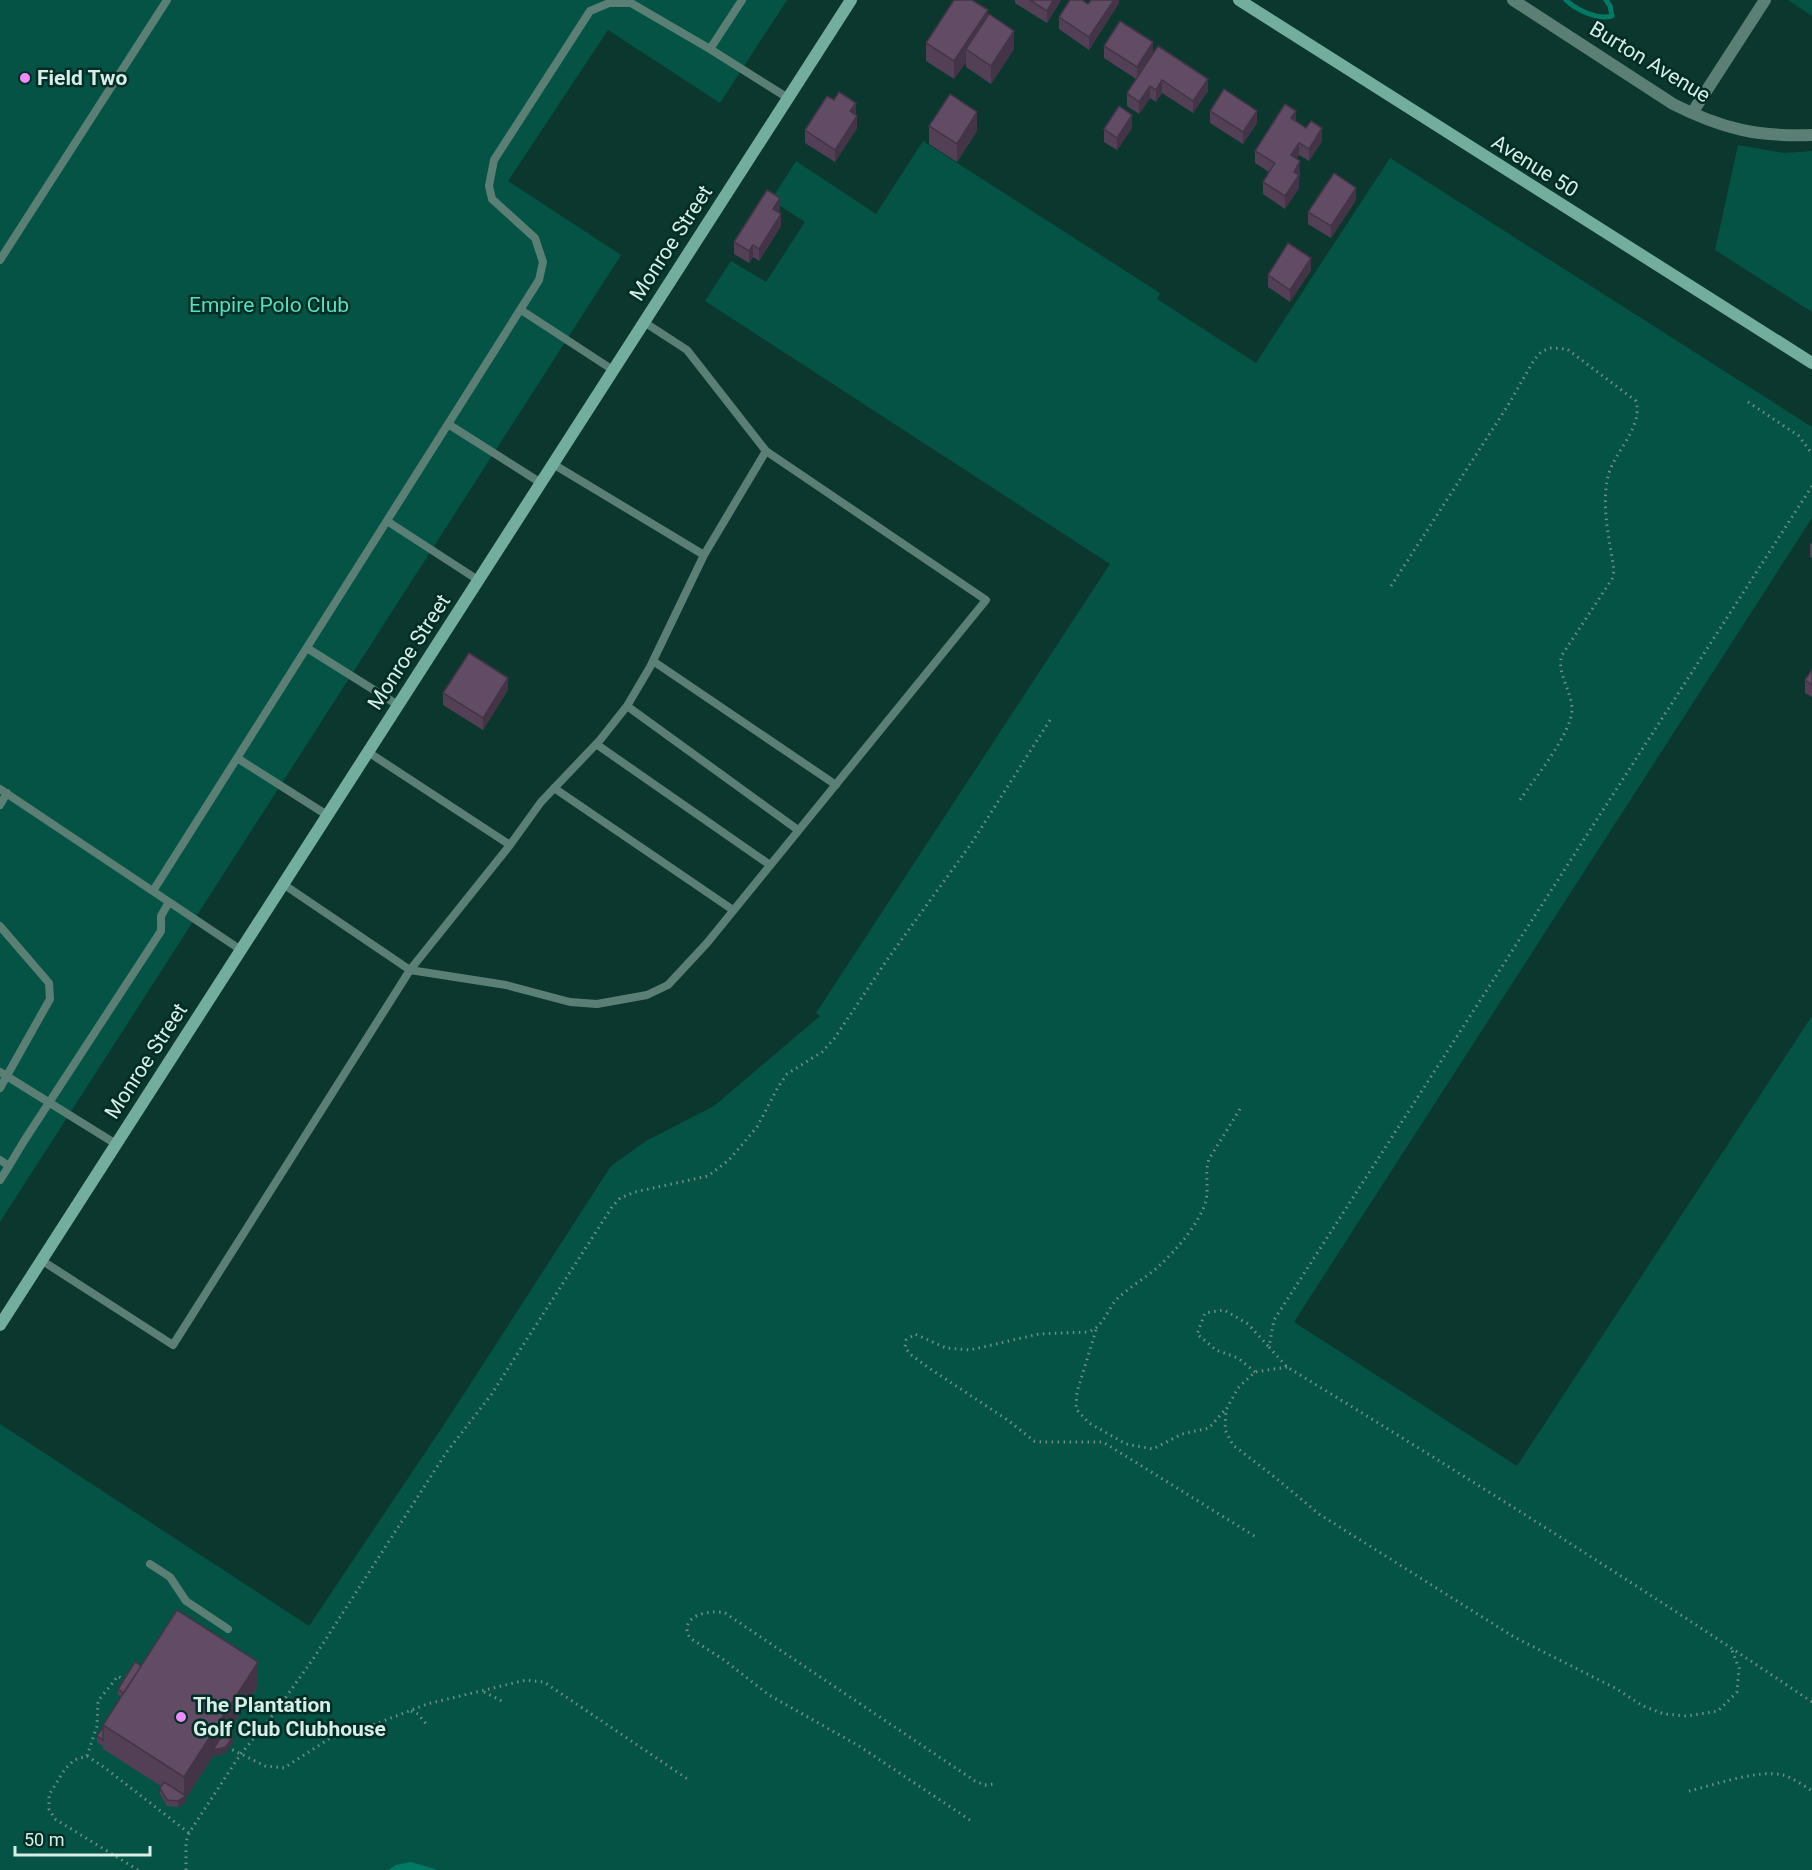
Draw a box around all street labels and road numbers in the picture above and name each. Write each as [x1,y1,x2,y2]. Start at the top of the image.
street label: Burton Avenue [1585,17,1715,107]
street label: Avenue 50 [1487,130,1583,202]
street label: Monroe Street [625,181,717,305]
street label: Monroe Street [363,590,455,714]
street label: Monroe Street [100,999,192,1123]

